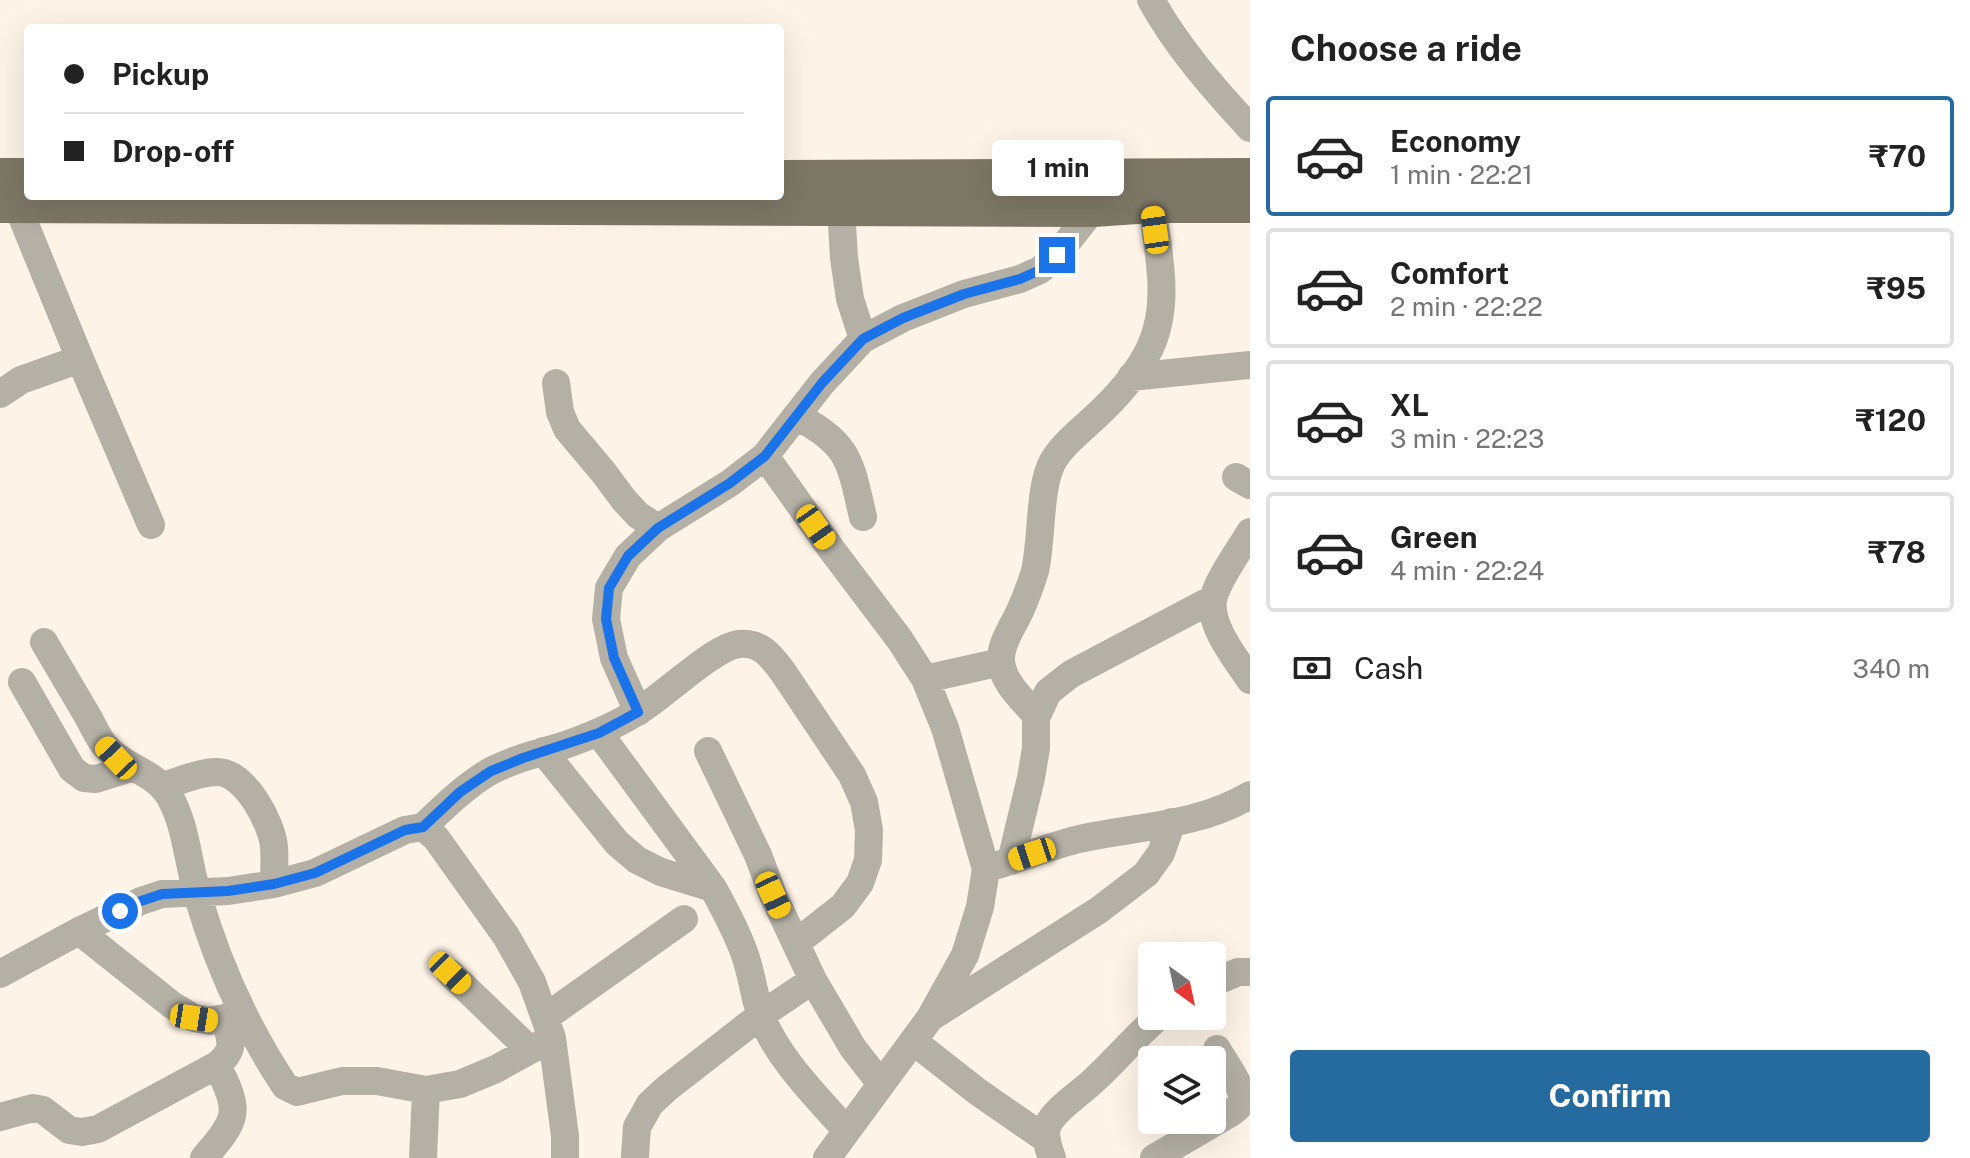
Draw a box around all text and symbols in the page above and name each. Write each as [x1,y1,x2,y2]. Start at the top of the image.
text: Choose a ride [1290,27,1522,69]
text: Pickup [112,56,209,92]
icon: car [1294,120,1366,192]
text: Economy [1390,123,1521,159]
text: Drop-off [112,133,234,169]
text: ₹70 [1869,138,1926,174]
callout: 1 min [991,139,1123,195]
text: 1 min [1027,152,1089,183]
text: 1 min · 22:21 [1390,159,1533,190]
car [1140,205,1170,255]
route end [1039,237,1075,273]
icon: car [1294,252,1366,324]
text: Comfort [1390,255,1509,291]
text: ₹95 [1867,270,1926,306]
text: 2 min · 22:22 [1390,291,1543,322]
icon: car [1294,384,1366,456]
text: XL [1390,387,1429,423]
text: ₹120 [1855,402,1926,438]
text: 3 min · 22:23 [1390,423,1544,454]
car [792,500,840,554]
icon: car [1294,516,1366,588]
text: Green [1390,519,1477,555]
text: ₹78 [1868,534,1926,570]
text: 4 min · 22:24 [1390,555,1544,586]
icon: cash [1290,646,1334,690]
text: Cash [1354,650,1423,686]
text: 340 m [1853,653,1930,684]
car [91,732,141,784]
car [1005,835,1059,873]
car [752,868,794,922]
route start [102,893,138,929]
north arrow [1138,942,1226,1030]
map controls [1138,942,1226,1134]
car [424,948,476,998]
car [168,1002,220,1034]
button: layers [1138,1046,1226,1134]
button: Confirm [1290,1050,1930,1142]

